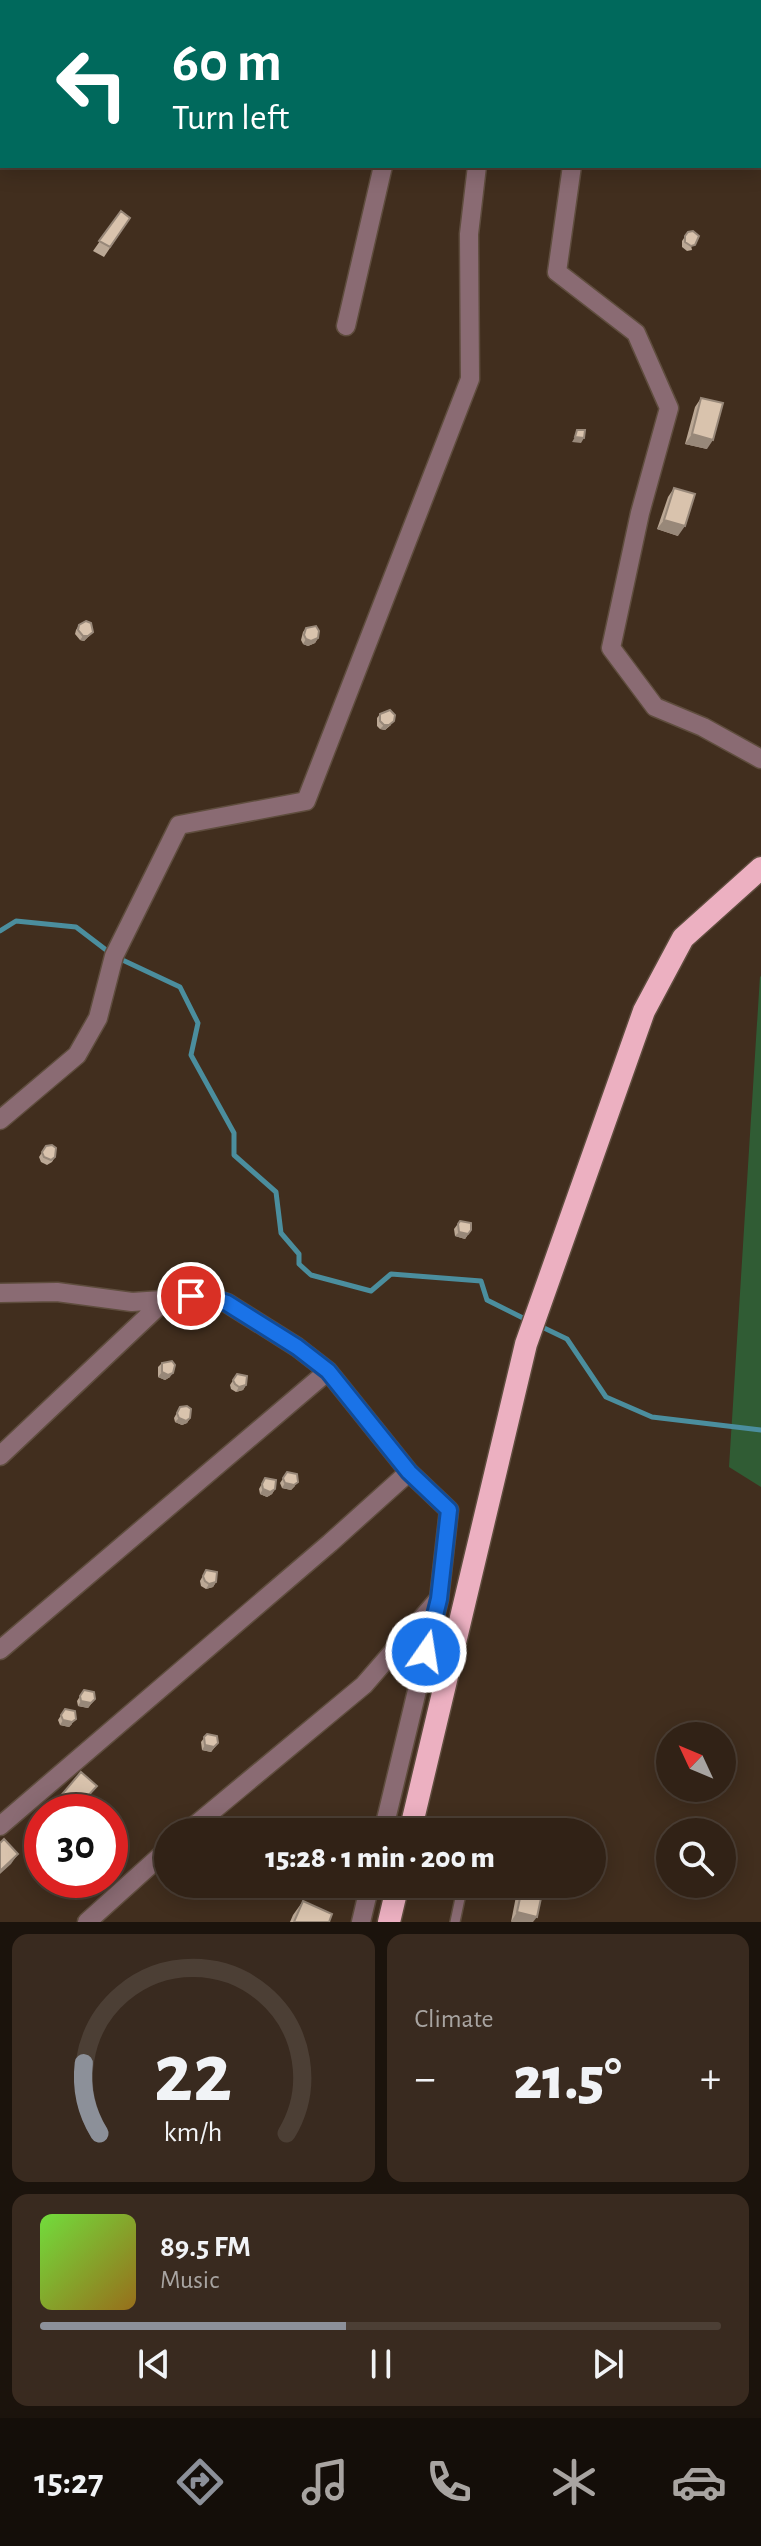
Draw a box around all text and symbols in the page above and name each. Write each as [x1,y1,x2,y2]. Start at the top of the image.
icon: left [40,32,144,136]
text: 60 m [172,35,282,91]
text: Turn left [172,100,289,136]
pin [157,1262,225,1330]
icon: arrive [169,1274,213,1318]
position arrow [384,1610,468,1694]
north arrow [656,1722,736,1802]
map controls [656,1722,736,1898]
speed limit sign: 30 [24,1794,128,1898]
button: search [656,1818,736,1898]
text: 15:28 · 1 min · 200 m [265,1843,495,1873]
text: Climate [415,2006,493,2032]
text: 22 [154,2033,232,2117]
text: 21.5° [514,2050,622,2110]
text: − [415,2057,436,2101]
text: + [700,2057,721,2101]
text: km/h [164,2118,223,2147]
text: 89.5 FM [160,2232,251,2262]
text: Music [160,2267,219,2293]
icon: previous [132,2342,176,2386]
icon: pause [359,2342,403,2386]
icon: next [586,2342,630,2386]
icon: directions [172,2454,228,2510]
icon: music [297,2454,353,2510]
icon: phone [421,2454,477,2510]
icon: climate [546,2454,602,2510]
icon: car [671,2454,727,2510]
text: 15:27 [34,2464,104,2500]

